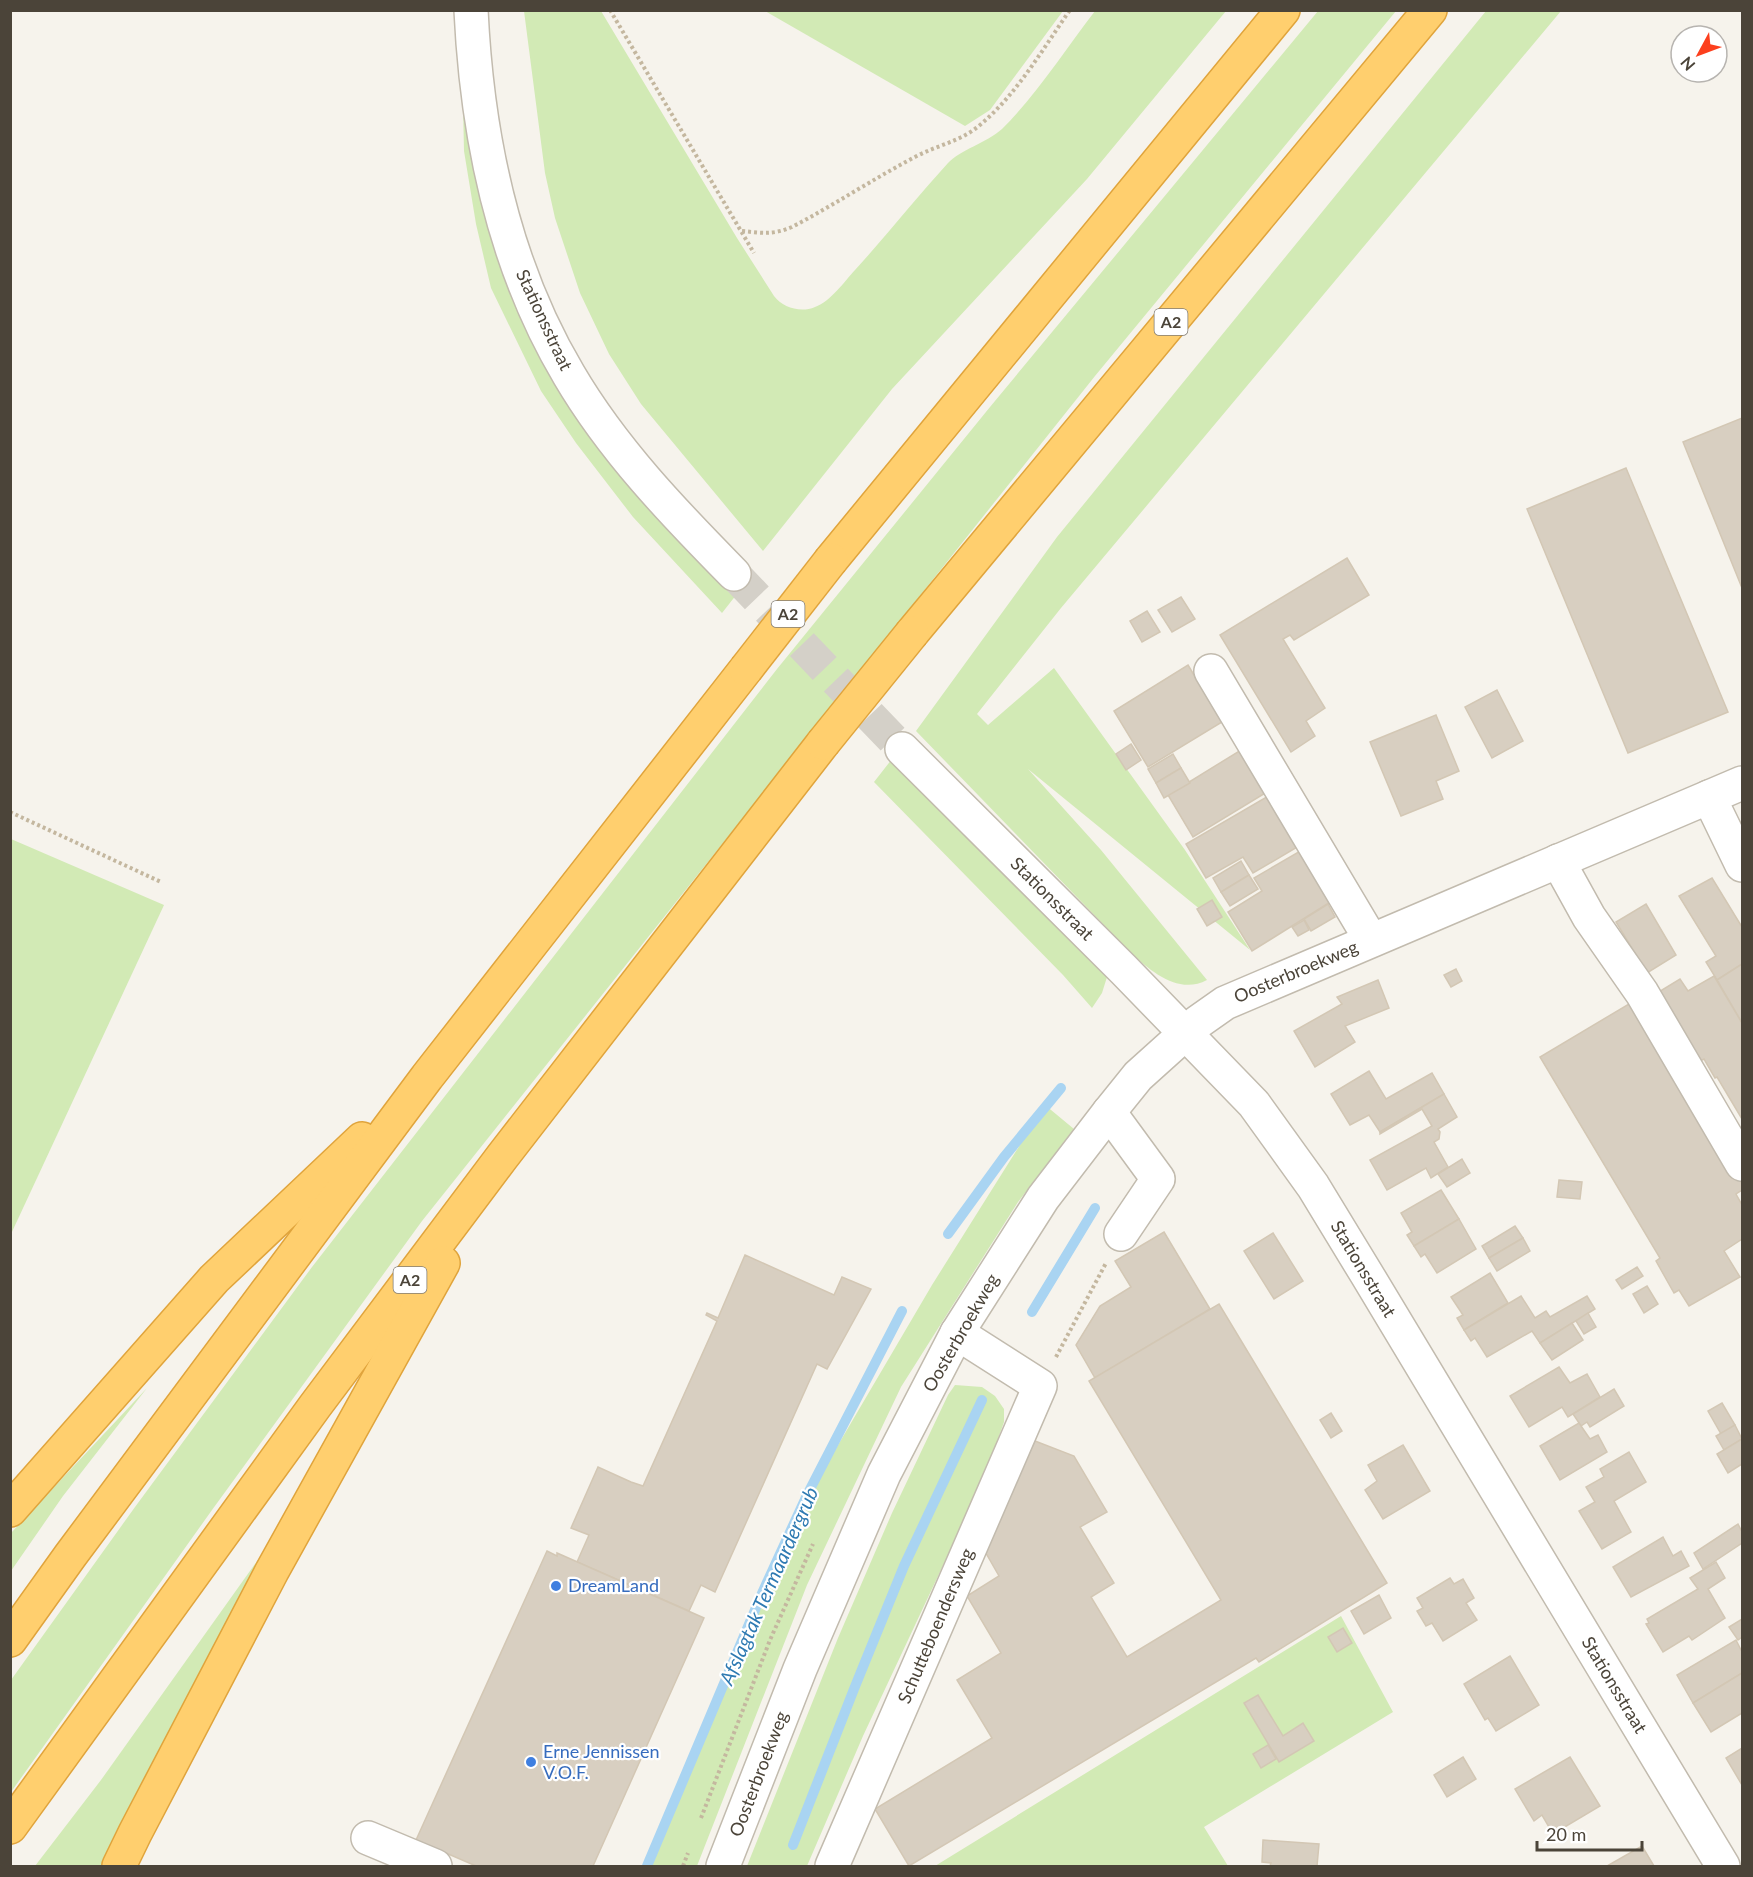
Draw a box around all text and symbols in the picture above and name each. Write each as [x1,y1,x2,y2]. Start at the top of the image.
north arrow [1669,24,1729,84]
text: N [1676,53,1699,75]
street label: Stationsstraat [512,266,578,374]
road number: A2 [1154,309,1188,335]
road number: A2 [772,601,804,627]
street label: Stationsstraat [1007,852,1099,945]
street label: Oosterbroekweg [1230,935,1361,1007]
street label: Stationsstraat [1326,1216,1402,1321]
road number: A2 [394,1267,426,1293]
street label: Oosterbroekweg [917,1270,1003,1395]
water label: Afslagtak Termaardergrub [713,1483,823,1689]
street label: Schutteboendersweg [892,1545,978,1707]
place label: DreamLand [568,1574,659,1596]
marker: DreamLand [549,1579,563,1593]
street label: Stationsstraat [1577,1632,1653,1737]
street label: Oosterbroekweg [724,1708,792,1840]
place label: Erne Jennissen V.O.F. [543,1740,660,1783]
marker: Erne Jennissen V.O.F. [524,1755,538,1769]
scale bar [1537,1814,1642,1852]
text: 20 m [1546,1823,1586,1845]

